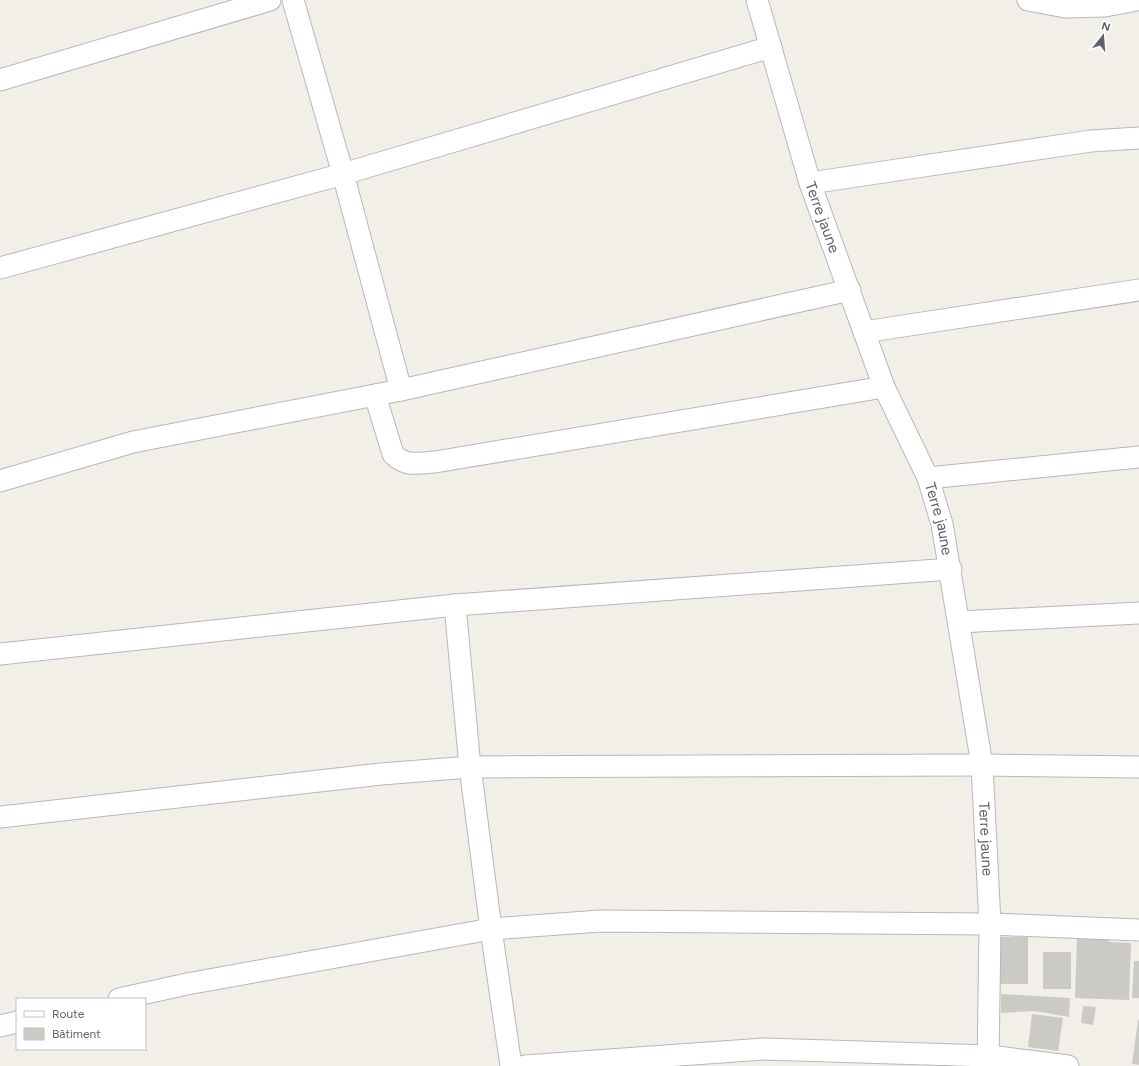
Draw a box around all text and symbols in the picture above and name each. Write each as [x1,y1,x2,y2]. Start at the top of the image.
north arrow [1083,16,1123,56]
text: N [1100,19,1112,34]
street label: Terre jaune [801,179,844,255]
street label: Terre jaune [921,480,956,557]
street label: Terre jaune [975,801,997,876]
legend [16,998,146,1050]
text: Route [52,1007,85,1021]
text: Bâtiment [52,1027,101,1041]

